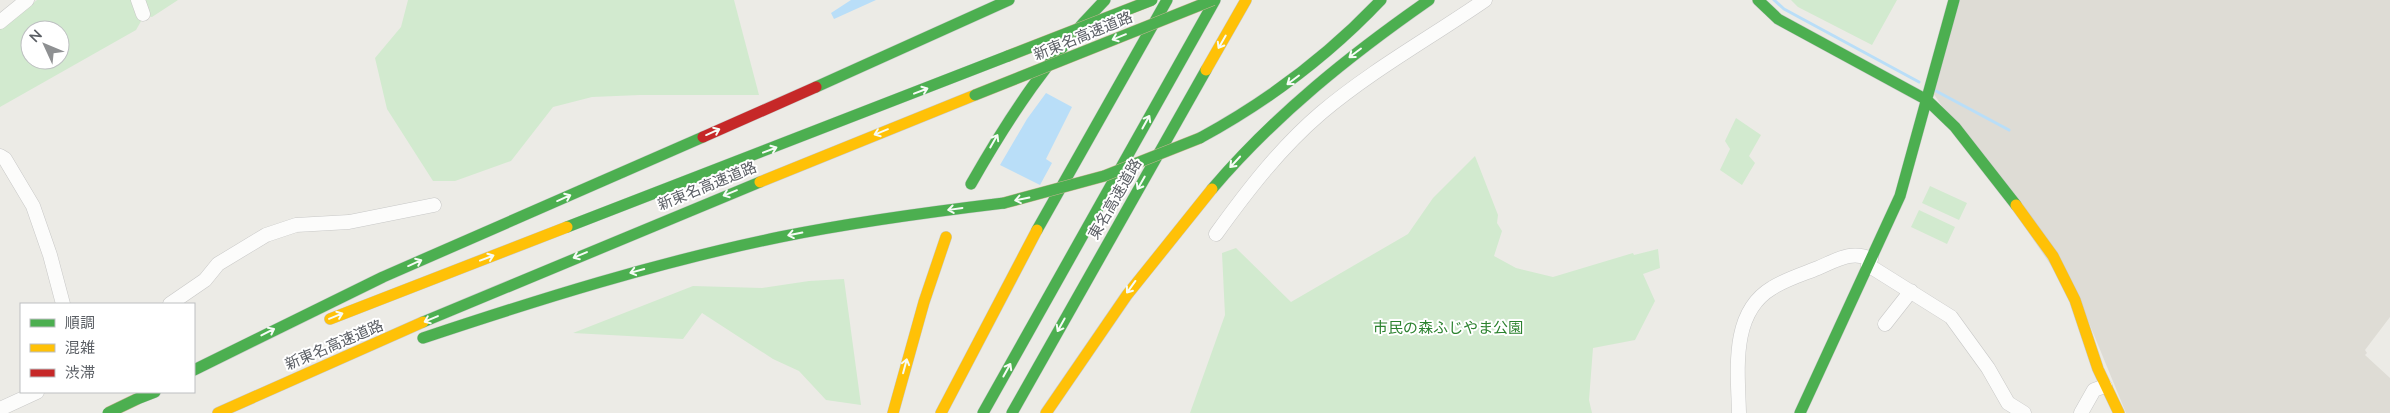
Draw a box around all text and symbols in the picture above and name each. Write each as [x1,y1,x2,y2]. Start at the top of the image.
street label: 新東名高速道路 [1031,7,1135,63]
north arrow [20,20,70,70]
text: N [25,26,45,45]
one-way arrow [1112,33,1127,43]
one-way arrow [1217,35,1227,49]
one-way arrow [1348,48,1362,58]
one-way arrow [1286,75,1300,85]
one-way arrow [913,85,928,95]
one-way arrow [1142,115,1152,129]
one-way arrow [705,127,720,137]
one-way arrow [874,128,889,138]
one-way arrow [990,135,1000,149]
one-way arrow [762,145,777,154]
street label: 東名高速道路 [1084,155,1144,242]
one-way arrow [1229,156,1241,169]
street label: 新東名高速道路 [655,157,759,213]
one-way arrow [1136,176,1146,190]
one-way arrow [723,189,739,198]
one-way arrow [556,192,571,202]
one-way arrow [1015,195,1031,204]
one-way arrow [948,204,964,214]
one-way arrow [787,230,803,239]
one-way arrow [573,252,588,261]
one-way arrow [479,253,494,262]
one-way arrow [407,257,422,267]
one-way arrow [629,267,645,277]
one-way arrow [1126,280,1136,294]
legend [20,303,195,393]
one-way arrow [328,311,343,321]
text: 順調 [65,313,95,331]
street label: 新東名高速道路 [282,315,385,373]
one-way arrow [424,315,439,325]
one-way arrow [1056,317,1066,331]
park label: 市民の森ふじやま公園 [1373,318,1523,336]
one-way arrow [261,327,276,337]
text: 混雑 [65,338,95,356]
one-way arrow [901,358,911,374]
text: 渋滞 [65,363,95,381]
one-way arrow [1002,364,1012,378]

